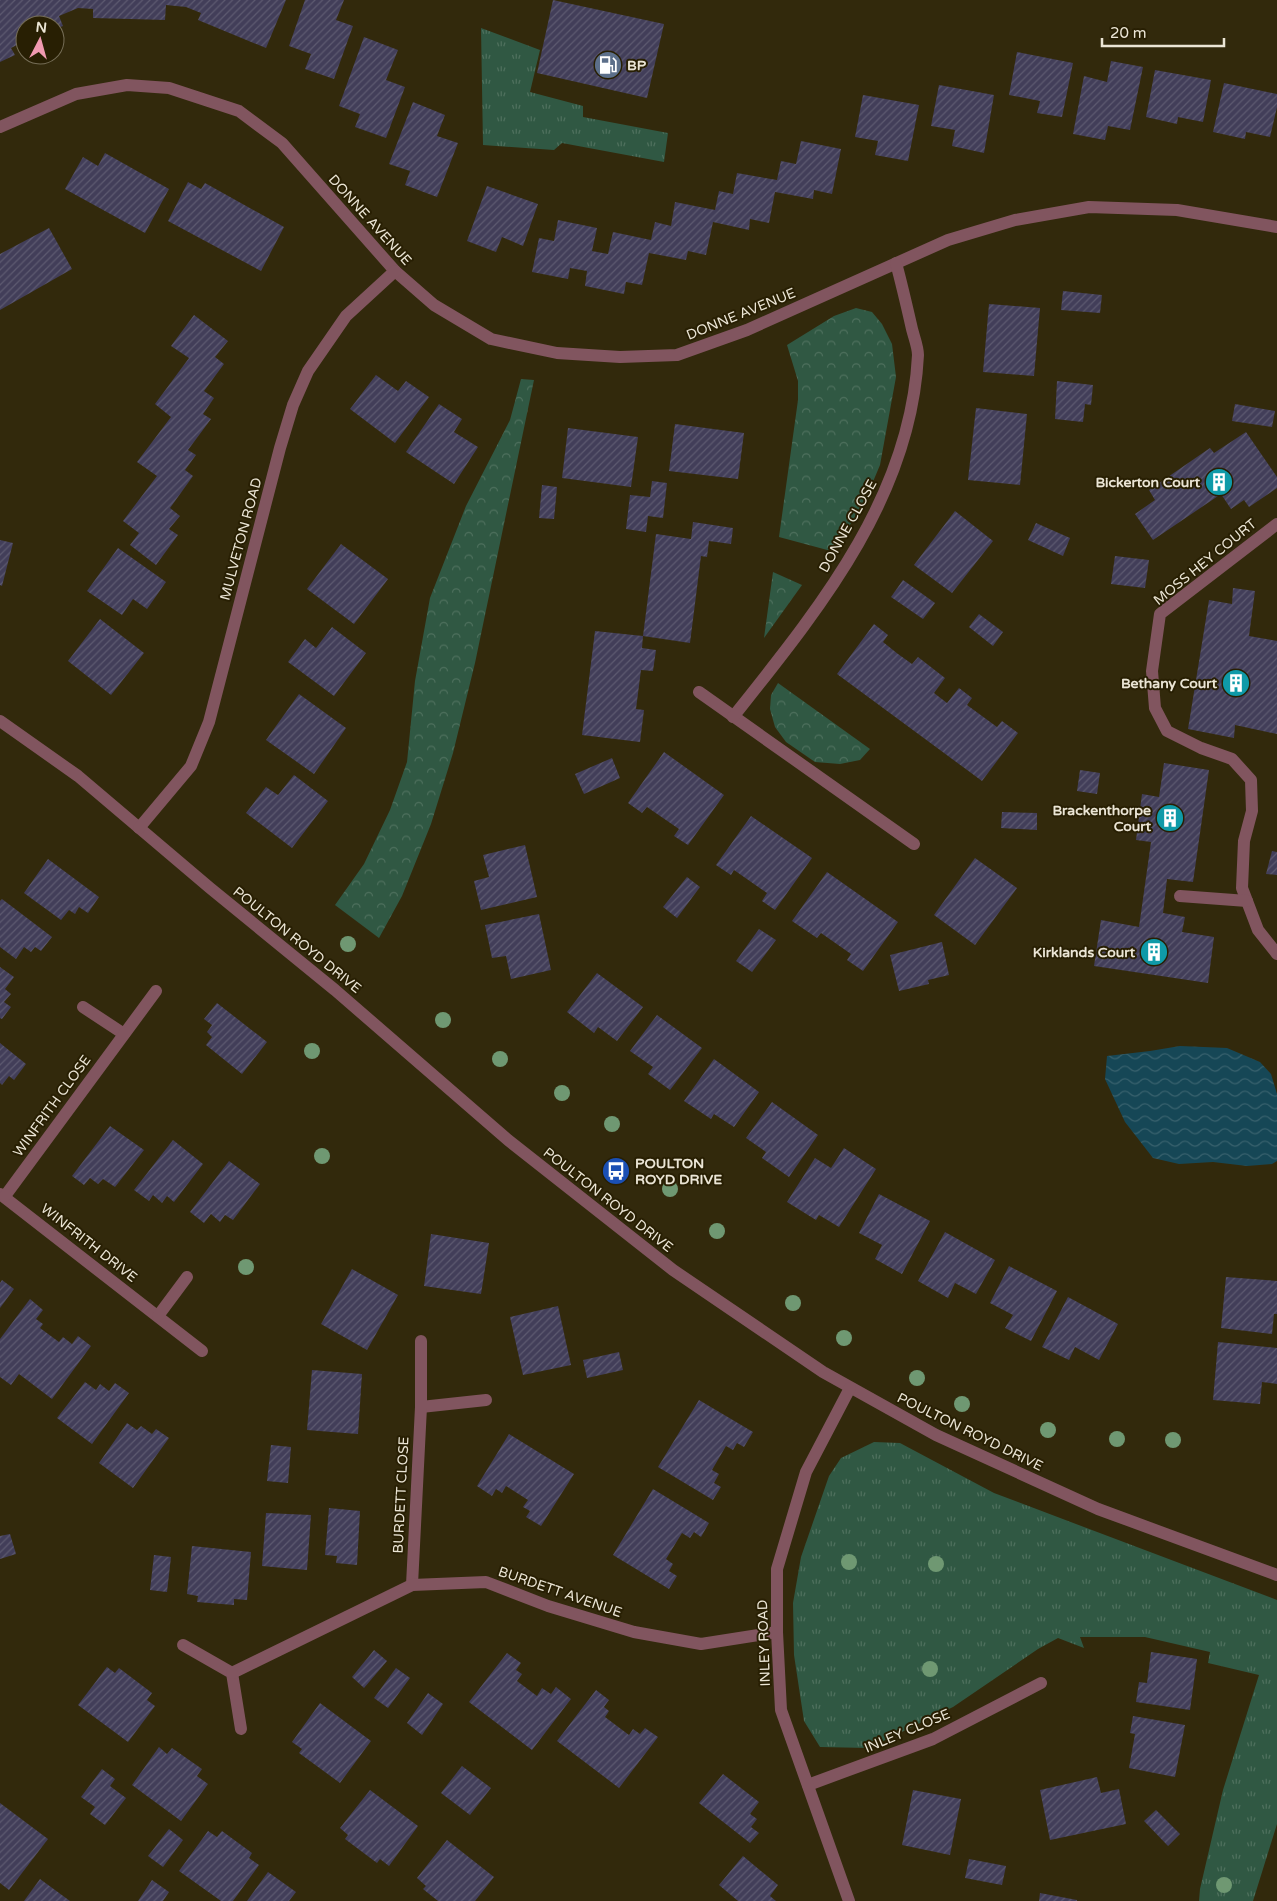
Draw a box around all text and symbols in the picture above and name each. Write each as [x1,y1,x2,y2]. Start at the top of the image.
north arrow [15,15,65,65]
scale bar [1102,15,1224,47]
text: N [35,19,48,37]
text: 20 m [1110,24,1147,42]
fuel station icon: BP [593,50,623,80]
place label: BP [627,57,647,74]
street label: DONNE AVENUE [325,171,415,269]
street label: DONNE AVENUE [684,284,798,344]
building icon: Bickerton Court [1204,467,1234,497]
place label: Bickerton Court [1095,474,1201,491]
street label: MULVETON ROAD [216,476,266,602]
street label: DONNE CLOSE [815,476,881,575]
street label: MOSS HEY COURT [1150,515,1260,609]
building icon: Bethany Court [1221,668,1251,698]
place label: Bethany Court [1121,675,1218,692]
place label: Brackenthorpe Court [1052,802,1152,835]
building icon: Brackenthorpe Court [1155,803,1185,833]
street label: POULTON ROYD DRIVE [229,883,365,997]
building icon: Kirklands Court [1139,937,1169,967]
place label: Kirklands Court [1033,944,1136,961]
street label: WINFRITH CLOSE [9,1052,95,1160]
street label: POULTON ROYD DRIVE [540,1144,676,1256]
place label: POULTON ROYD DRIVE [635,1155,722,1188]
bus stop icon: POULTON ROYD DRIVE [601,1156,631,1186]
street label: WINFRITH DRIVE [37,1200,141,1286]
street label: POULTON ROYD DRIVE [894,1389,1046,1475]
street label: BURDETT CLOSE [389,1436,413,1554]
street label: BURDETT AVENUE [496,1563,624,1621]
street label: INLEY ROAD [754,1599,774,1687]
street label: INLEY CLOSE [862,1705,953,1757]

